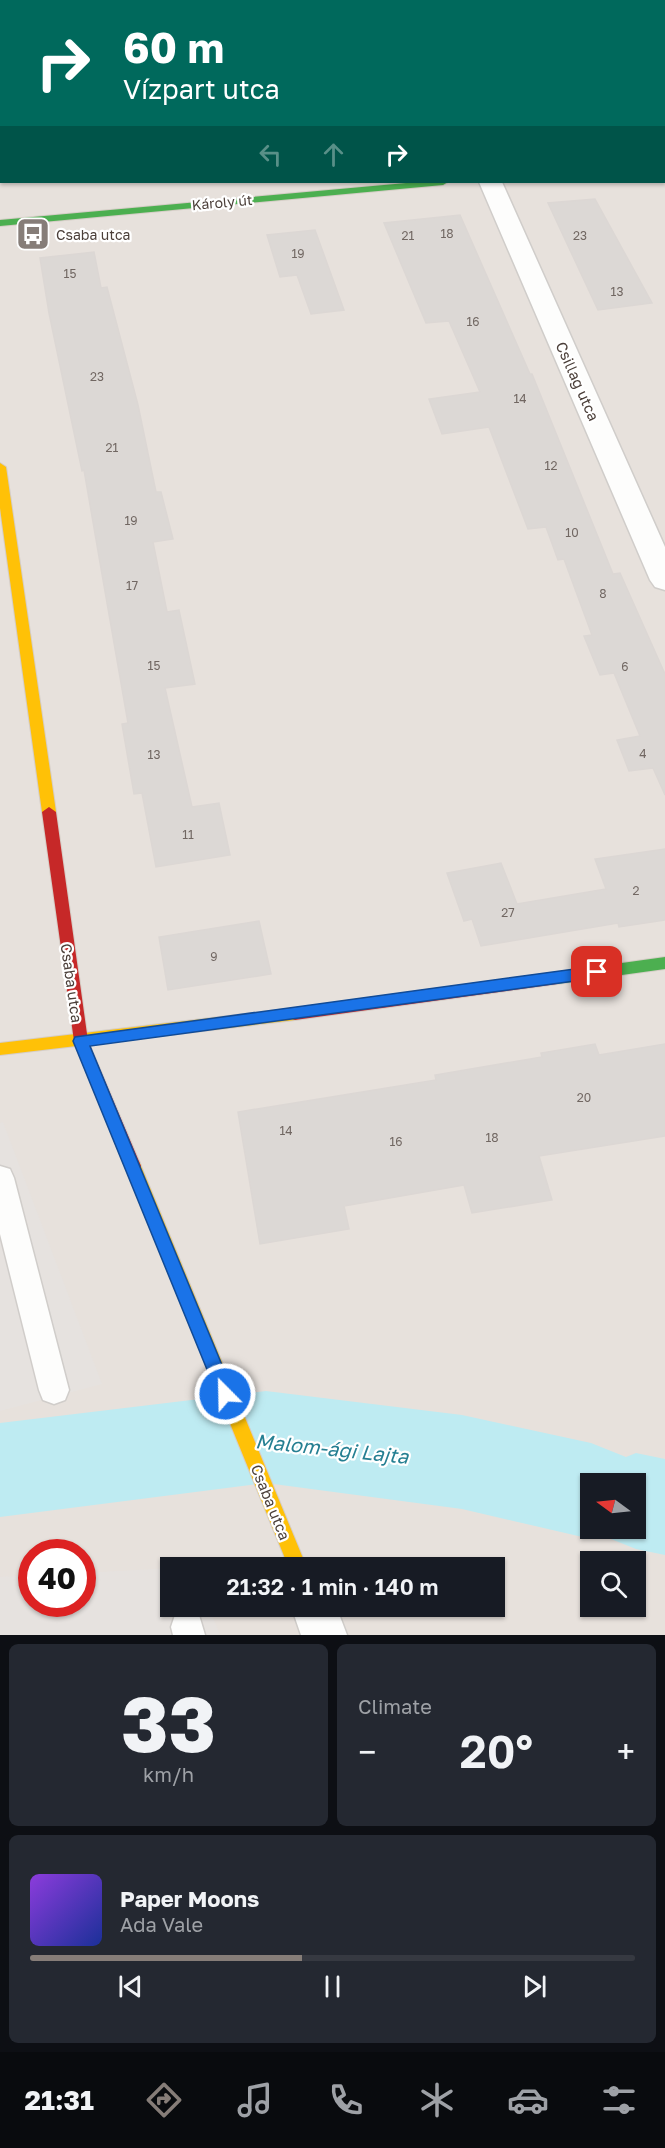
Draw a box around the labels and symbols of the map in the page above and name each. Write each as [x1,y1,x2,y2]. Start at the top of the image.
street label: Károly út [191,191,253,213]
bus stop icon: Csaba utca [15,216,51,252]
place label: Csaba utca [56,226,130,243]
house number: 18 [440,226,454,241]
house number: 21 [402,228,415,243]
house number: 23 [573,228,587,243]
house number: 19 [291,246,305,261]
house number: 15 [64,266,76,281]
house number: 13 [611,284,623,299]
house number: 16 [466,314,480,329]
street label: Csillag utca [553,339,603,423]
house number: 23 [90,369,104,384]
house number: 14 [513,391,527,406]
house number: 21 [106,440,119,455]
house number: 12 [545,458,557,473]
house number: 19 [124,513,138,528]
house number: 10 [565,525,579,540]
house number: 17 [126,578,138,593]
house number: 8 [599,586,607,601]
house number: 15 [148,658,160,673]
house number: 6 [621,659,629,674]
house number: 4 [639,746,647,761]
house number: 13 [148,747,160,762]
house number: 11 [182,827,194,842]
house number: 2 [633,883,640,898]
house number: 27 [501,905,515,920]
street label: Csaba utca [58,942,86,1024]
pin [571,946,622,997]
house number: 9 [210,949,218,964]
house number: 20 [577,1090,591,1105]
house number: 14 [279,1123,293,1138]
house number: 18 [485,1130,499,1145]
house number: 16 [389,1134,403,1149]
position arrow [193,1362,257,1426]
water label: Malom-ági Lajta [254,1428,410,1469]
street label: Csaba utca [248,1462,294,1542]
north arrow [580,1473,646,1539]
speed limit sign: 40 [18,1539,96,1617]

